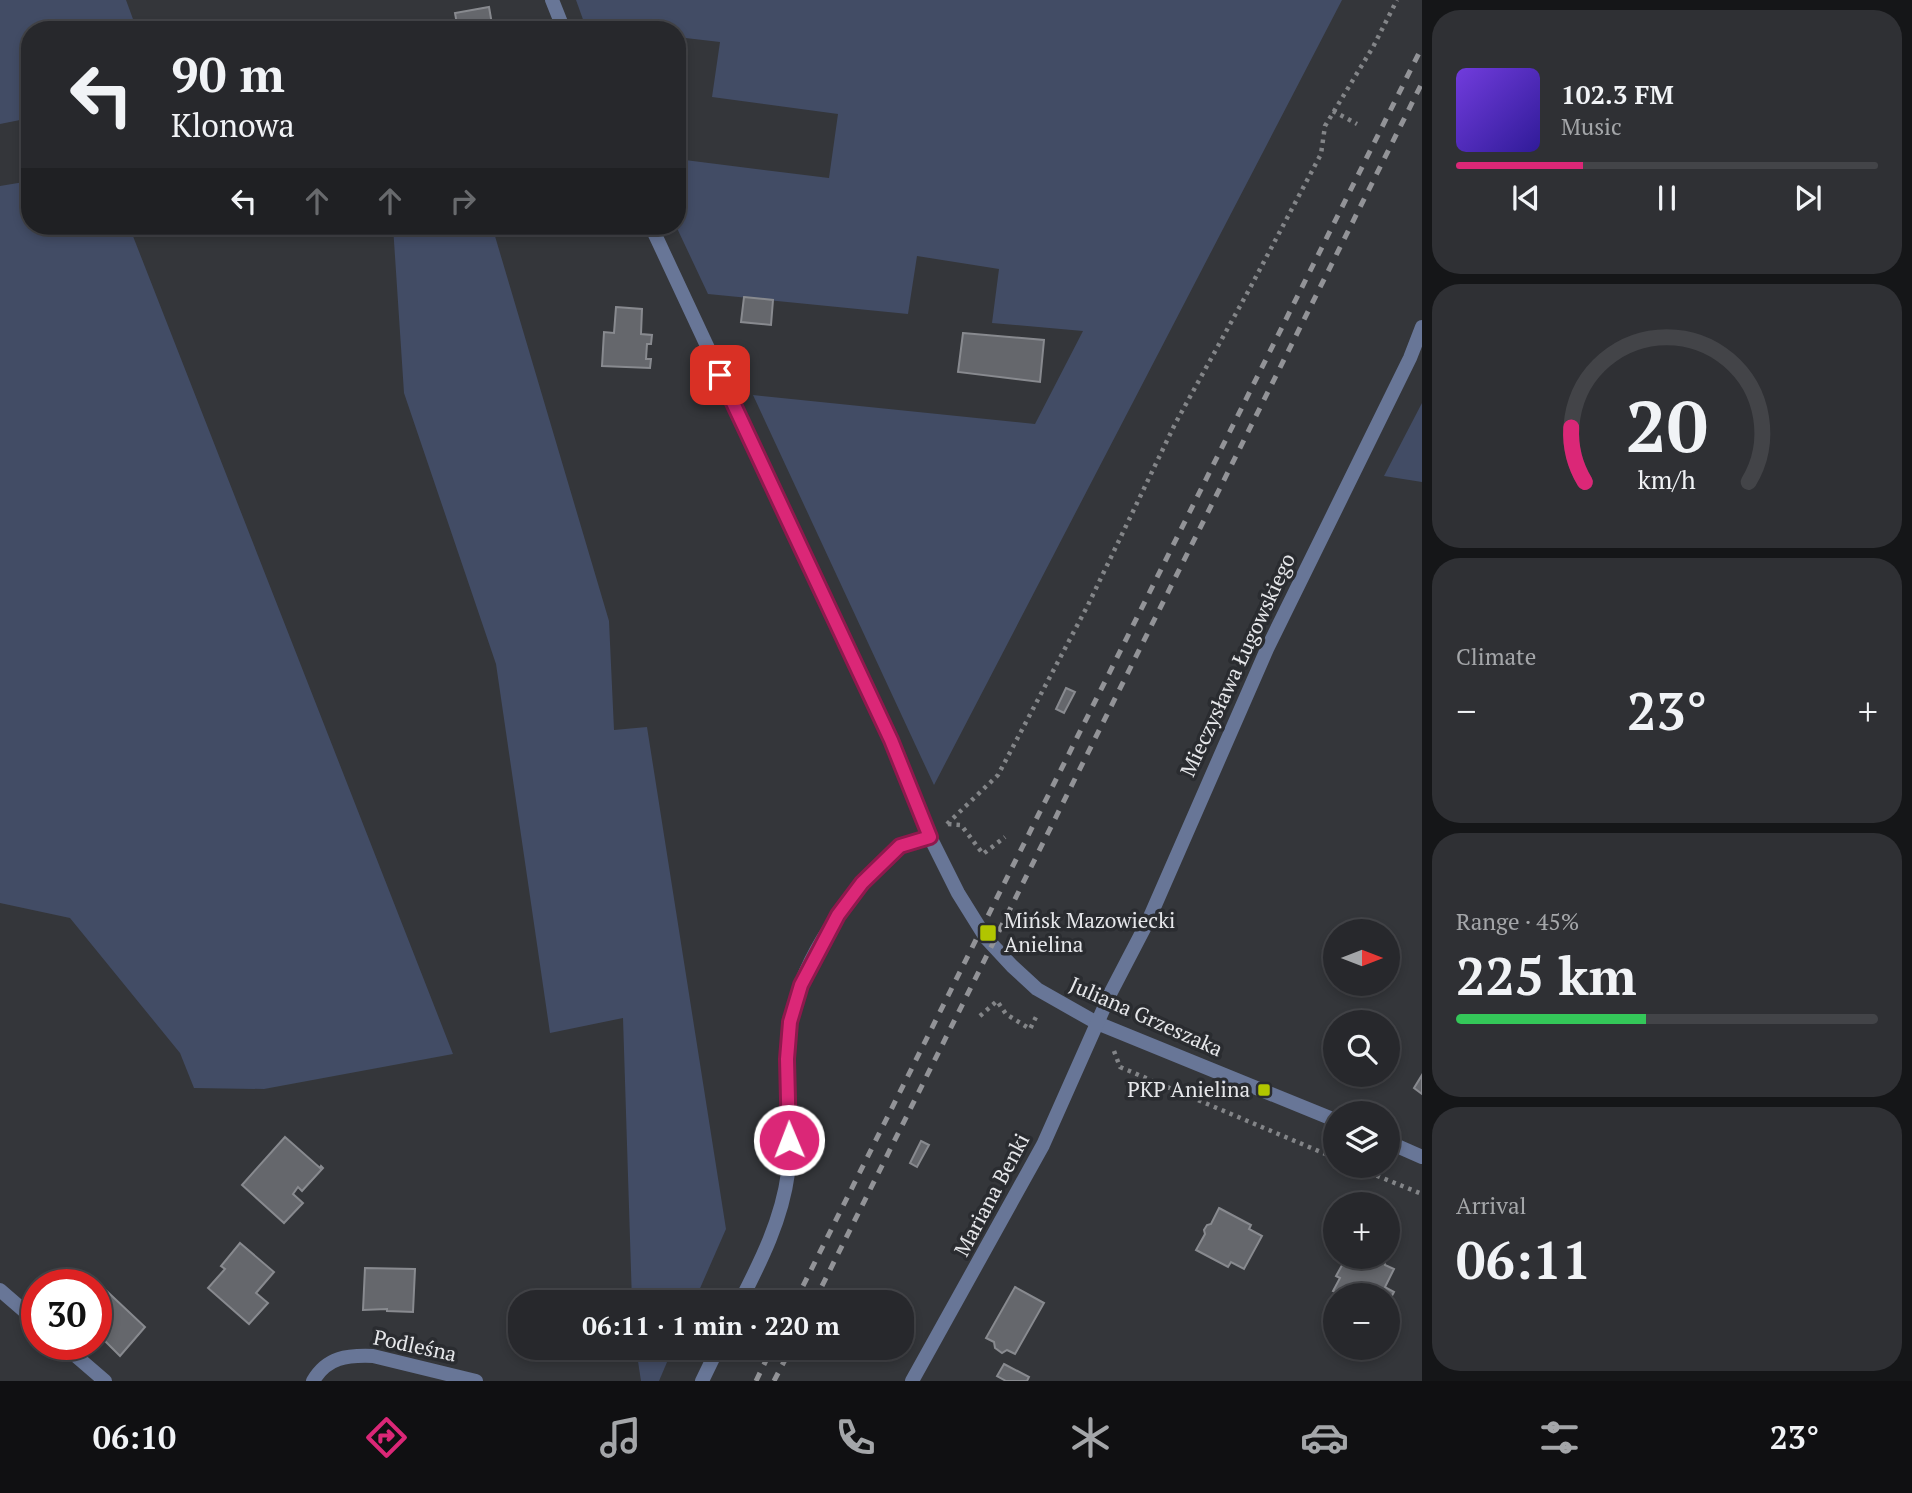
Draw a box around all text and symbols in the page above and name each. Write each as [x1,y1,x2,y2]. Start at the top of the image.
text: 90 m [171,41,285,106]
icon: left [56,49,147,140]
text: 102.3 FM [1561,77,1674,111]
text: Klonowa [171,104,295,146]
text: Music [1561,111,1622,142]
icon: previous [1507,179,1545,217]
icon: pause [1648,179,1686,217]
icon: next [1789,179,1827,217]
icon: left [225,182,263,220]
icon: ahead [298,182,336,220]
icon: ahead [371,182,409,220]
icon: right [444,182,482,220]
pin [690,345,750,405]
icon: arrive [701,356,739,394]
text: 20 [1626,377,1708,474]
text: km/h [1638,463,1696,496]
street label: Mieczysława Ługowskiego [1173,548,1301,781]
text: Climate [1456,641,1536,672]
text: 23° [1627,676,1707,745]
text: − [1456,686,1476,736]
text: + [1858,686,1878,736]
place label: Mińsk Mazowiecki Anielina [1004,906,1175,958]
text: Range · 45% [1456,906,1579,937]
north arrow [1323,919,1400,996]
map controls [1323,919,1400,1360]
marker: Mińsk Mazowiecki Anielina [978,923,998,943]
text: 225 km [1456,941,1637,1010]
street label: Juliana Grzeszaka [1065,970,1228,1063]
button: search [1323,1010,1400,1087]
place label: PKP Anielina [1127,1075,1250,1103]
marker: PKP Anielina [1256,1082,1272,1098]
button: layers [1323,1101,1400,1178]
position arrow [752,1103,826,1177]
street label: Mariana Benki [947,1128,1035,1261]
text: Arrival [1456,1190,1527,1221]
button: + [1323,1192,1400,1269]
text: 06:11 [1456,1225,1591,1294]
speed limit sign: 30 [21,1269,112,1360]
button: − [1323,1283,1400,1360]
text: 06:11 · 1 min · 220 m [582,1308,840,1342]
street label: Podleśna [371,1323,460,1368]
icon: directions [362,1413,411,1462]
icon: music [596,1413,645,1462]
icon: phone [831,1413,880,1462]
icon: climate [1066,1413,1115,1462]
icon: car [1300,1413,1349,1462]
icon: filters [1535,1413,1584,1462]
text: 06:10 [93,1416,176,1458]
text: 23° [1770,1416,1819,1458]

